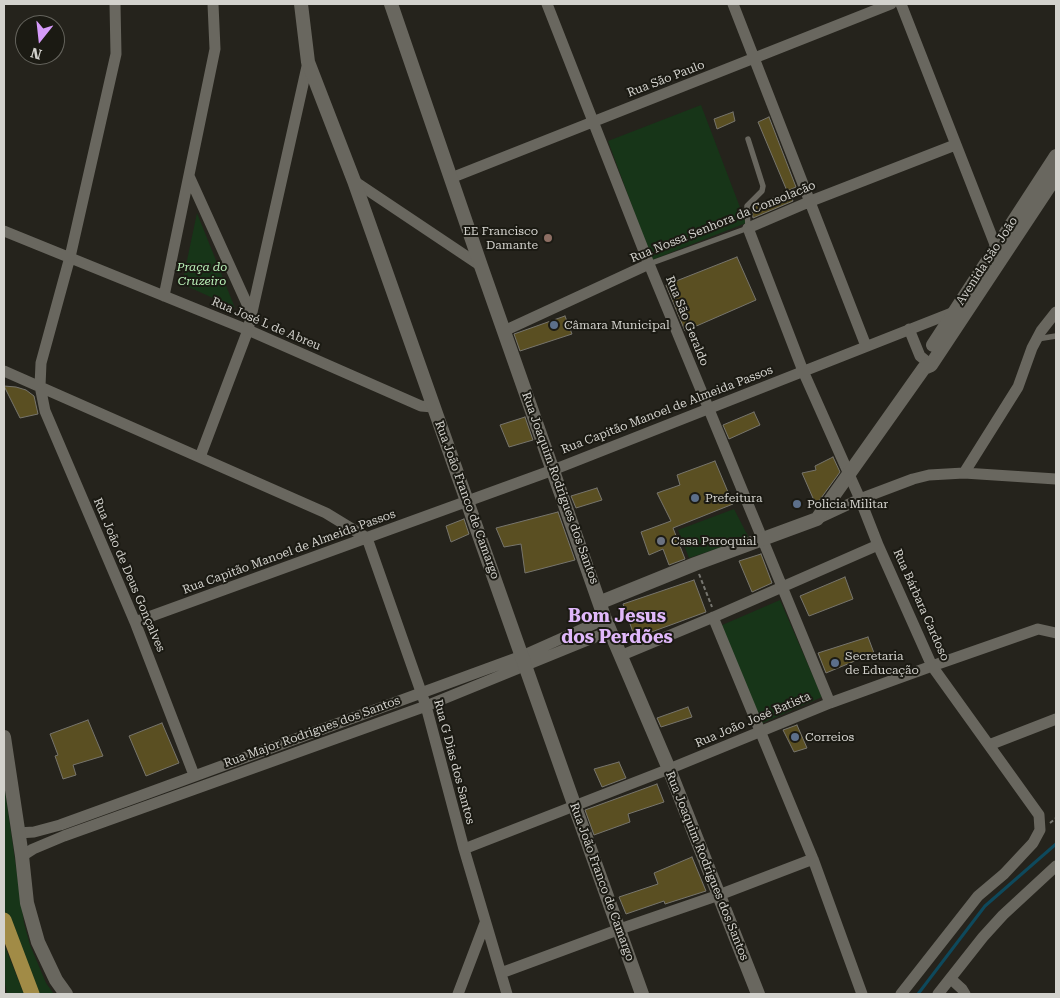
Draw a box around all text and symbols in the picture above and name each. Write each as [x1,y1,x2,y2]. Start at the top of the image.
north arrow [15,15,65,65]
text: N [29,44,44,63]
street label: Rua São Paulo [625,58,707,100]
street label: Rua Nossa Senhora da Consolacão [628,178,818,266]
street label: Avenida São João [953,214,1021,308]
place label: EE Francisco Damante [463,224,538,252]
marker: EE Francisco Damante [542,232,554,244]
park label: Praça do Cruzeiro [177,260,227,288]
street label: Rua São Geraldo [662,274,712,368]
street label: Rua José L de Abreu [209,294,323,354]
place label: Câmara Municipal [564,318,670,332]
marker: Câmara Municipal [548,319,560,331]
street label: Rua Capitão Manoel de Almeida Passos [559,363,775,457]
street label: Rua Joaquim Rodrigues dos Santos [519,390,601,586]
street label: Rua João Franco de Camargo [432,419,502,581]
place label: Prefeitura [705,491,762,505]
marker: Prefeitura [689,492,701,504]
street label: Rua João de Deus Gonçalves [90,496,168,654]
place label: Policia Militar [807,497,888,511]
marker: Policia Militar [791,498,803,510]
street label: Rua Capitão Manoel de Almeida Passos [181,507,397,597]
place label: Casa Paroquial [671,534,757,548]
marker: Casa Paroquial [655,535,667,547]
street label: Rua Bárbara Cardoso [890,547,952,663]
district label: Bom Jesus dos Perdões [561,606,673,649]
place label: Secretaria de Educação [845,649,919,677]
marker: Secretaria de Educação [829,657,841,669]
street label: Rua João José Batista [693,689,813,751]
street label: Rua Major Rodrigues dos Santos [222,693,402,771]
street label: Rua G Dias dos Santos [430,698,478,826]
place label: Correios [805,730,854,744]
marker: Correios [789,731,801,743]
street label: Rua Joaquim Rodrigues dos Santos [662,769,752,963]
street label: Rua João Franco de Camargo [567,801,637,963]

